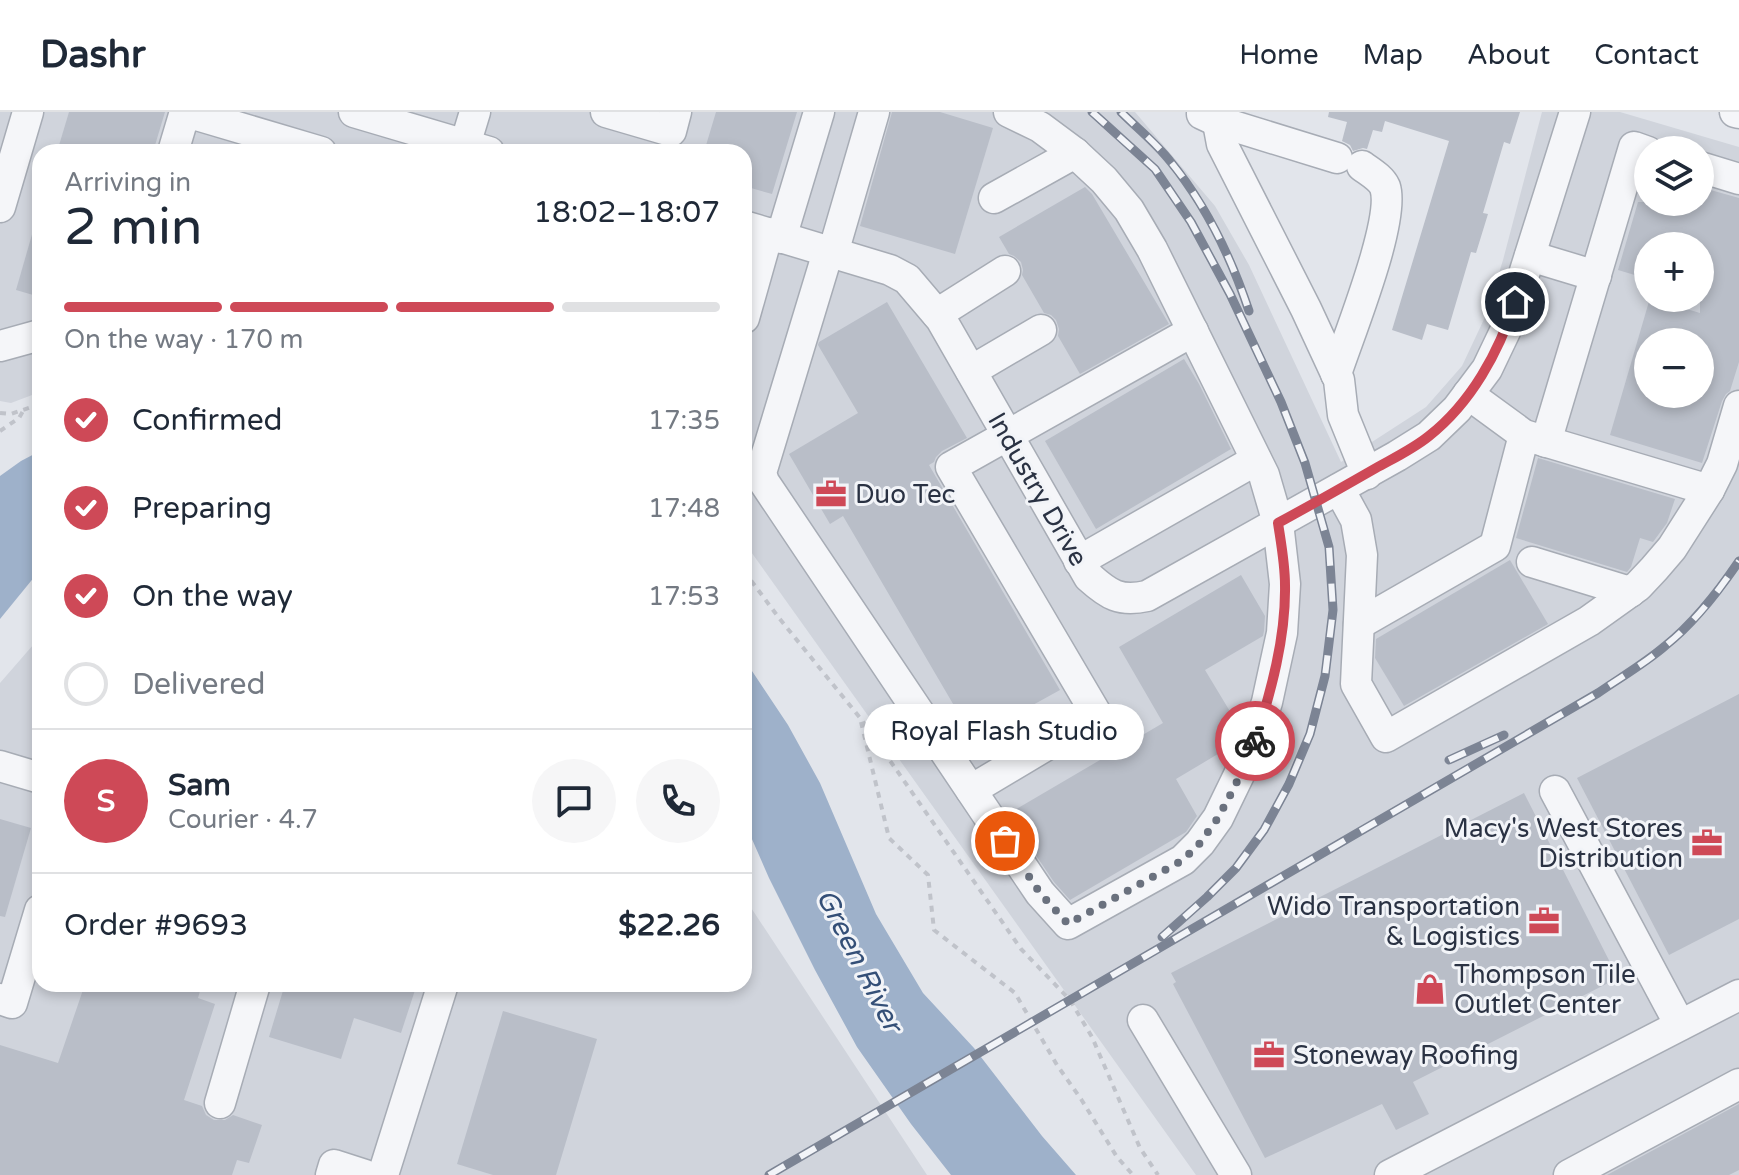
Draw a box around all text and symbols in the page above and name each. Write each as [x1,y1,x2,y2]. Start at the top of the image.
text: Dashr [40,32,145,78]
text: Home [1239,38,1319,72]
text: Map [1363,38,1423,72]
text: About [1467,38,1550,72]
text: Contact [1594,38,1699,72]
map controls [1634,136,1714,408]
button: layers [1634,136,1714,216]
text: Arriving in [64,167,191,198]
text: 18:02–18:07 [533,194,720,231]
text: 2 min [64,196,203,259]
button: + [1634,232,1714,312]
pin [1481,268,1549,336]
icon: home [1493,280,1537,324]
text: On the way · 170 m [64,324,303,355]
button: − [1634,328,1714,408]
icon: check [64,398,108,442]
text: Confirmed [132,402,283,439]
text: 17:35 [648,405,720,436]
street label: Industry Drive [981,407,1094,572]
office icon: Duo Tec [814,477,848,511]
place label: Duo Tec [855,479,955,510]
icon: check [64,486,108,530]
text: Preparing [132,490,272,527]
text: 17:48 [648,493,720,524]
icon: check [64,574,108,618]
text: On the way [132,578,293,615]
text: 17:53 [648,581,720,612]
text: Delivered [132,666,266,703]
courier [1215,701,1295,781]
callout: Royal Flash Studio [865,705,1145,761]
text: Royal Flash Studio [890,716,1118,747]
icon: bike [1233,719,1277,763]
button: chat [532,759,616,843]
button: phone [636,759,720,843]
text: Sam [168,767,231,804]
text: S [97,783,115,820]
text: Courier · 4.7 [168,804,318,835]
pin [971,807,1039,875]
place label: Macy's West Stores Distribution [1444,813,1683,874]
icon: bag [983,819,1027,863]
office icon: Macy's West Stores Distribution [1690,826,1724,860]
water label: Green River [809,883,911,1040]
place label: Wido Transportation & Logistics [1267,891,1520,952]
office icon: Wido Transportation & Logistics [1527,904,1561,938]
text: Order #9693 [64,907,248,944]
text: $22.26 [618,907,720,944]
place label: Thompson Tile Outlet Center [1454,959,1636,1020]
shop icon: Thompson Tile Outlet Center [1413,972,1447,1006]
office icon: Stoneway Roofing [1252,1038,1286,1072]
place label: Stoneway Roofing [1293,1040,1519,1071]

